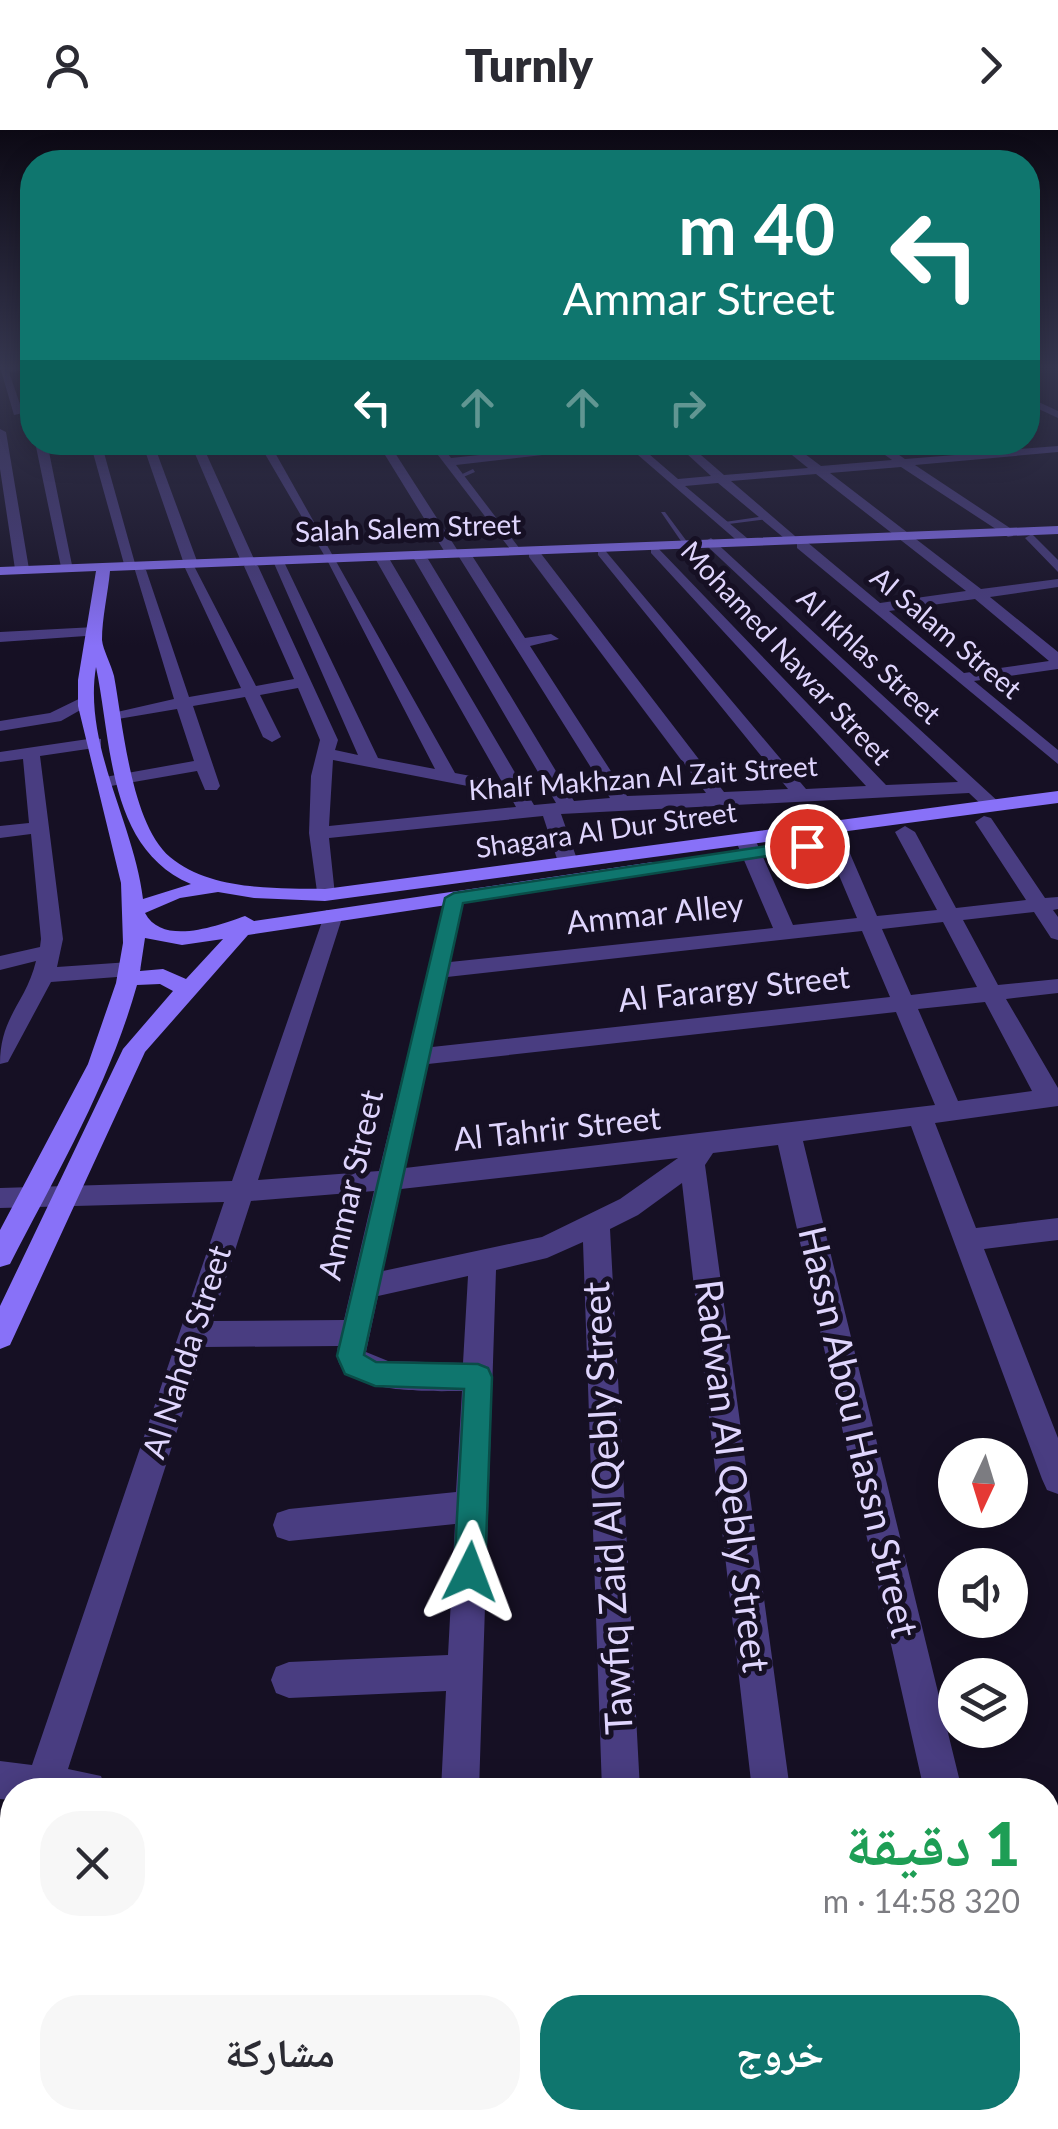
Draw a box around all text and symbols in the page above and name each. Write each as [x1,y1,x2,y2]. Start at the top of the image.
icon: person [40,38,95,93]
text: Turnly [465,38,593,92]
icon: forward [963,38,1018,93]
text: 40 m [678,186,835,270]
icon: left [870,190,1000,320]
text: Ammar Street [563,271,835,325]
icon: left [345,380,400,435]
icon: ahead [450,380,505,435]
icon: ahead [555,380,610,435]
icon: right [660,380,715,435]
street label: Salah Salem Street [294,506,522,548]
street label: Mohamed Nawar Street [674,534,899,771]
street label: Al Salam Street [864,559,1029,705]
street label: Al Ikhlas Street [791,580,948,730]
street label: Khalf Makhzan Al Zait Street [467,748,819,806]
street label: Shagara Al Dur Street [473,794,738,864]
pin [765,804,850,889]
icon: arrive [780,819,835,874]
street label: Ammar Alley [564,884,746,941]
street label: Al Farargy Street [616,956,852,1019]
street label: Ammar Street [309,1085,390,1283]
street label: Al Tahrir Street [451,1097,663,1158]
street label: Hassn Abou Hassn Street [790,1222,930,1642]
street label: Al Nahda Street [133,1240,238,1463]
street label: Radwan Al Qebly Street [687,1277,781,1675]
street label: Tawfiq Zaid Al Qebly Street [571,1280,641,1736]
north arrow [938,1438,1028,1528]
map controls [938,1438,1028,1748]
position arrow [418,1520,522,1624]
button: sound [938,1548,1028,1638]
button: layers [938,1658,1028,1748]
text: 1 دقيقة [845,1807,1020,1879]
button: close [40,1811,145,1916]
text: 320 m · 14:58 [823,1881,1020,1920]
button: مشاركة [40,1995,520,2110]
button: خروج [540,1995,1020,2110]

